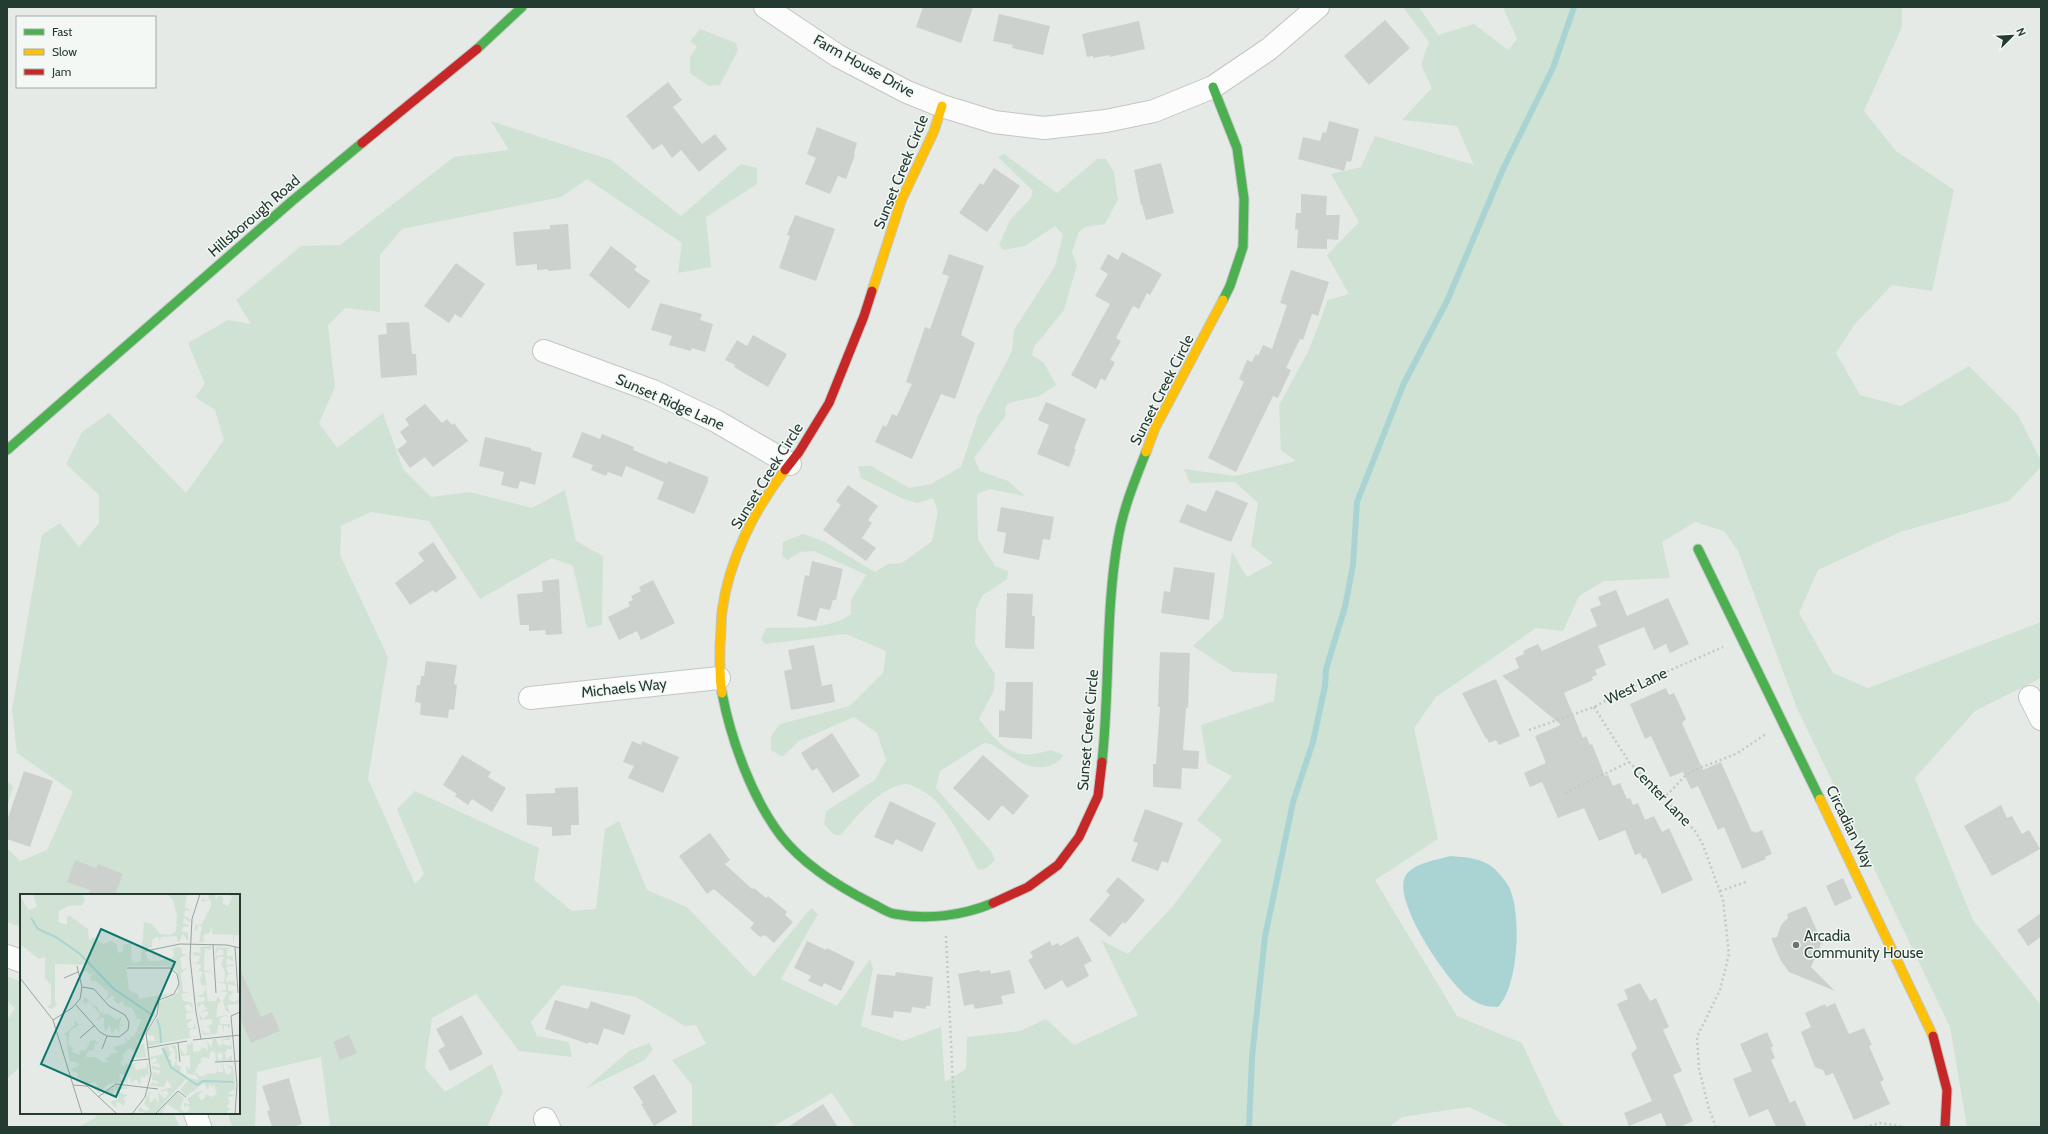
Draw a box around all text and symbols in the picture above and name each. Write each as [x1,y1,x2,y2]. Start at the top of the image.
legend [16,16,156,88]
north arrow [1992,16,2032,56]
text: Fast [52,24,72,39]
text: N [2013,26,2029,38]
street label: Farm House Drive [810,31,918,101]
text: Slow [52,44,77,59]
text: Jam [51,64,71,79]
street label: Sunset Creek Circle [870,112,932,232]
street label: Hillsborough Road [204,171,304,261]
street label: Sunset Creek Circle [1126,331,1198,448]
street label: Sunset Ridge Lane [613,370,727,434]
street label: Sunset Creek Circle [727,419,807,532]
street label: West Lane [1602,664,1670,708]
street label: Sunset Creek Circle [1074,668,1102,791]
street label: Michaels Way [580,674,668,701]
street label: Center Lane [1629,762,1695,830]
street label: Circadian Way [1822,783,1878,872]
inset map [20,894,240,1114]
place label: Arcadia Community House [1804,927,1924,962]
marker: Arcadia Community House [1791,940,1801,950]

